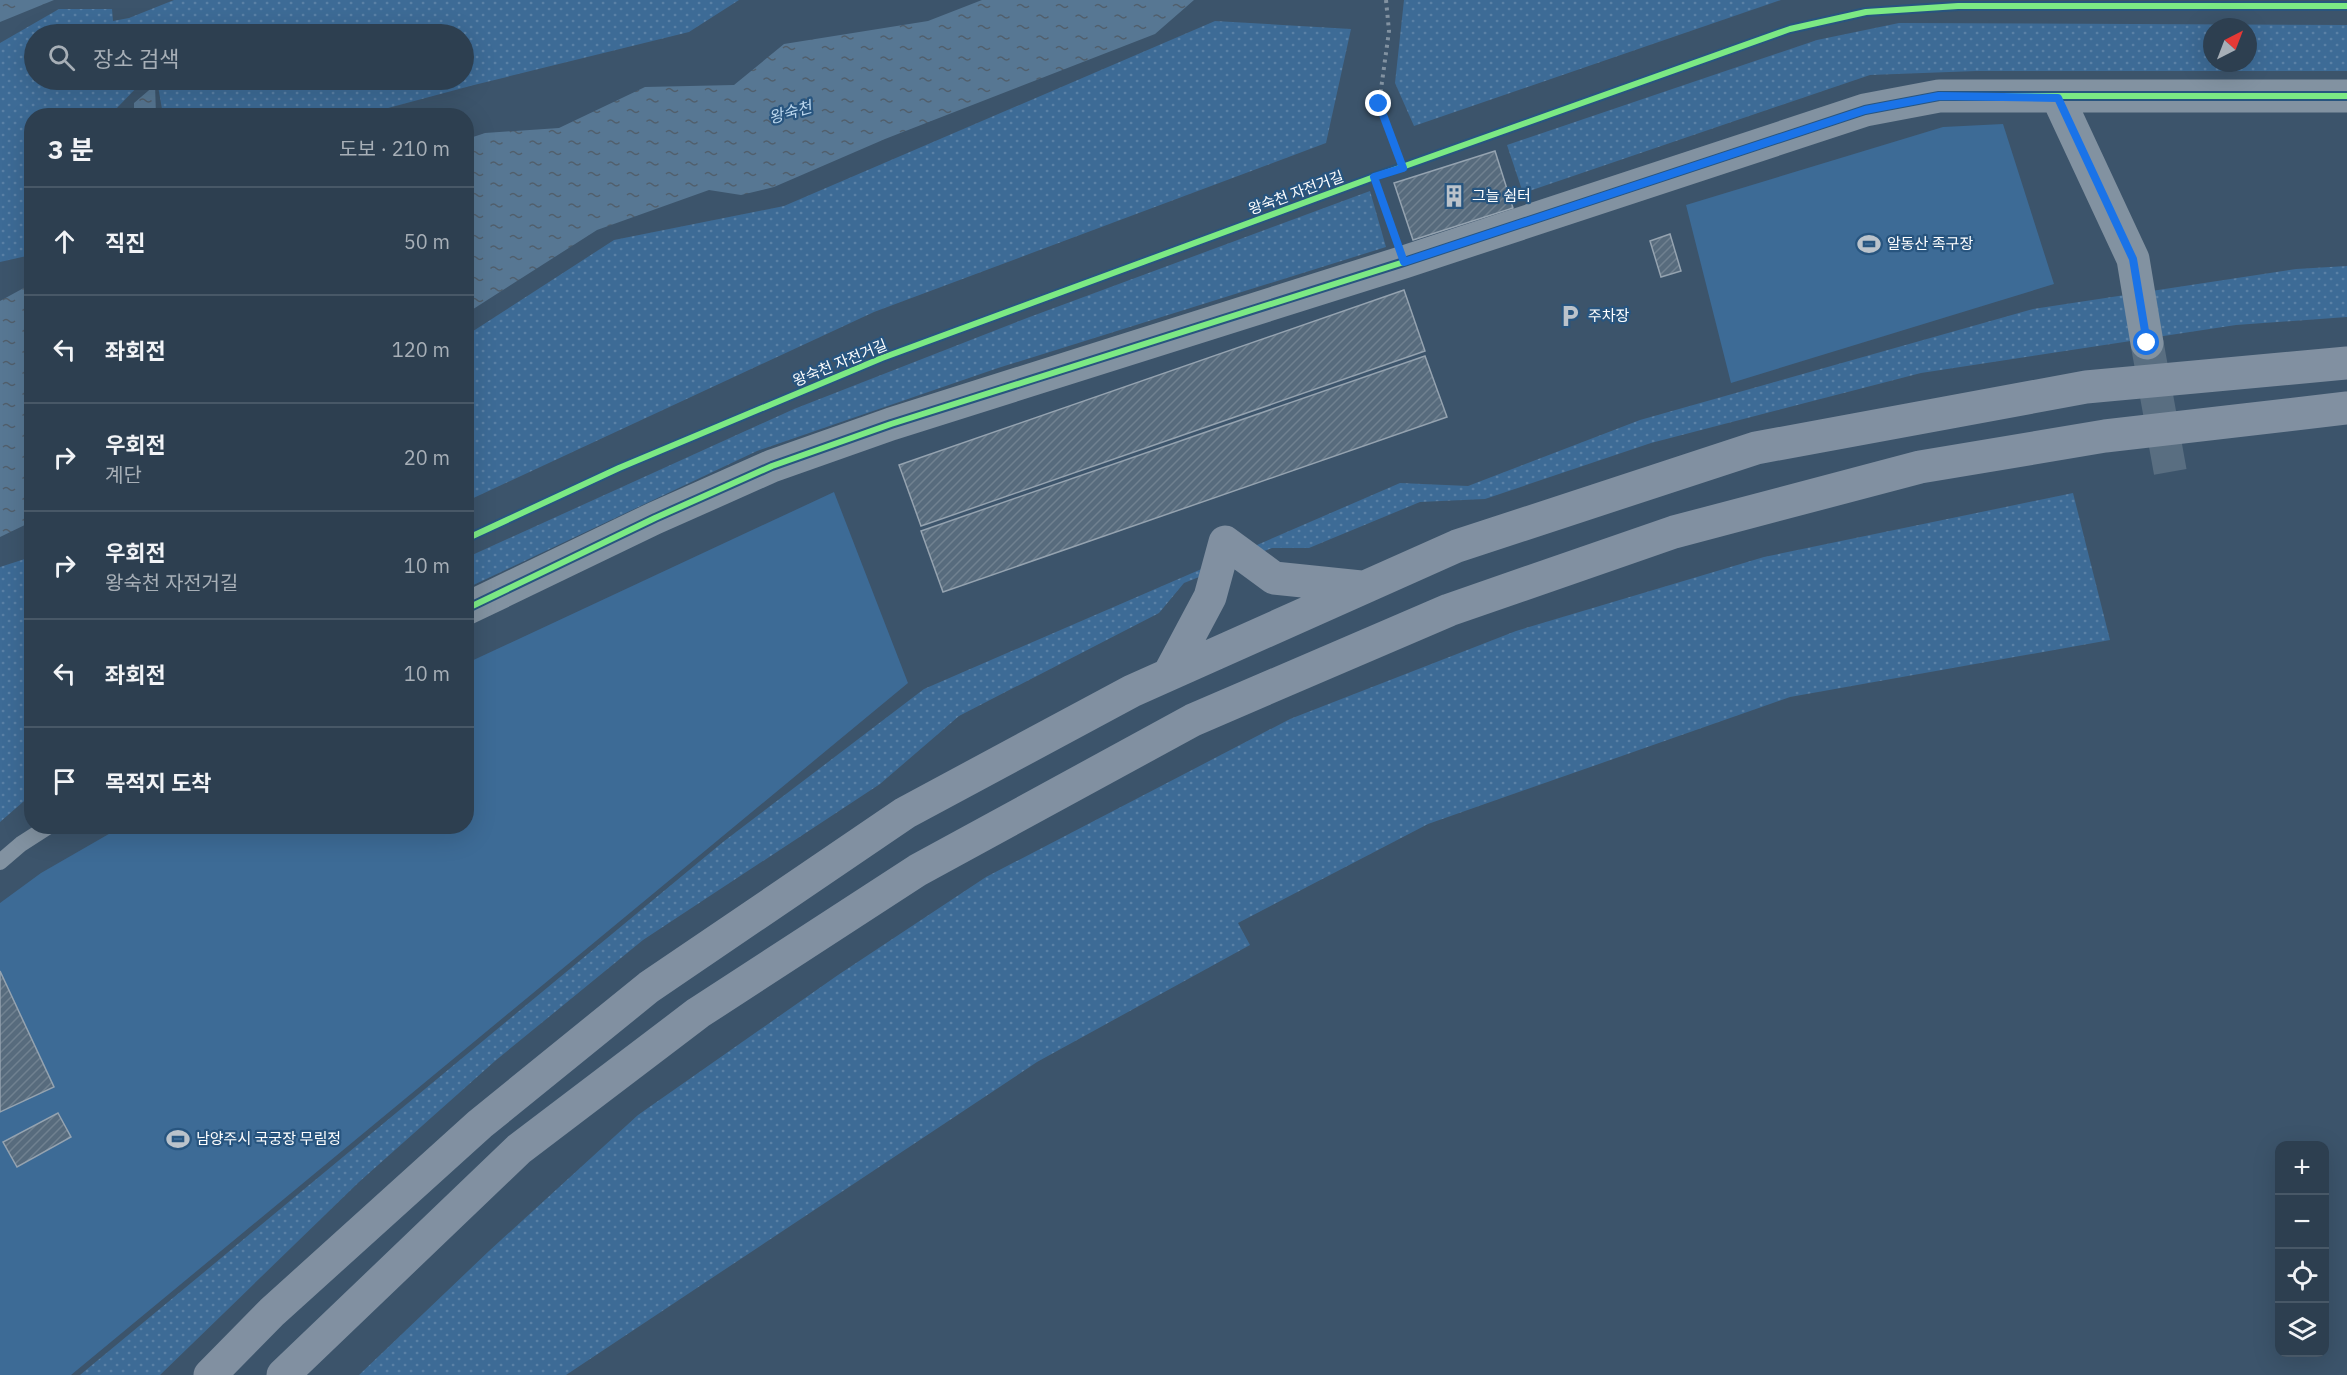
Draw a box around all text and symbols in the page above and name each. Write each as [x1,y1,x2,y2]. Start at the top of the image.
north arrow [2203,18,2257,72]
search box [24,24,474,90]
icon: search [45,41,78,74]
text: 장소 검색 [93,44,179,73]
route end [1365,90,1391,116]
water label: 왕숙천 [766,96,816,128]
text: 3 분 [48,132,94,166]
text: 도보 · 210 m [339,135,450,162]
street label: 왕숙천 자전거길 [1246,166,1346,219]
building icon: 그늘 쉼터 [1441,183,1467,209]
place label: 그늘 쉼터 [1472,186,1531,205]
icon: ahead [48,225,81,258]
text: 직진 [105,228,145,257]
text: 50 m [404,228,450,255]
sports icon: 알동산 족구장 [1856,231,1882,257]
place label: 알동산 족구장 [1887,234,1974,253]
parking icon: 주차장 [1557,303,1583,329]
place label: 주차장 [1588,306,1630,325]
route start [2133,329,2159,355]
icon: left [48,333,81,366]
street label: 왕숙천 자전거길 [790,335,890,390]
text: 좌회전 [105,336,166,365]
text: 120 m [392,336,450,363]
text: 우회전 [105,430,166,459]
icon: right [48,441,81,474]
text: 20 m [404,444,450,471]
text: 계단 [105,461,142,488]
text: 우회전 [105,538,166,567]
icon: right [48,549,81,582]
text: 10 m [404,552,450,579]
text: 왕숙천 자전거길 [105,569,239,596]
icon: left [48,657,81,690]
text: 좌회전 [105,660,166,689]
text: 10 m [404,660,450,687]
icon: arrive [48,765,81,798]
text: 목적지 도착 [105,768,211,797]
sports icon: 남양주시 국궁장 무림정 [165,1126,191,1152]
place label: 남양주시 국궁장 무림정 [196,1129,341,1148]
map controls [2275,1141,2329,1357]
button: + [2275,1141,2329,1195]
button: − [2275,1195,2329,1249]
button: locate [2275,1249,2329,1303]
button: layers [2275,1303,2329,1357]

